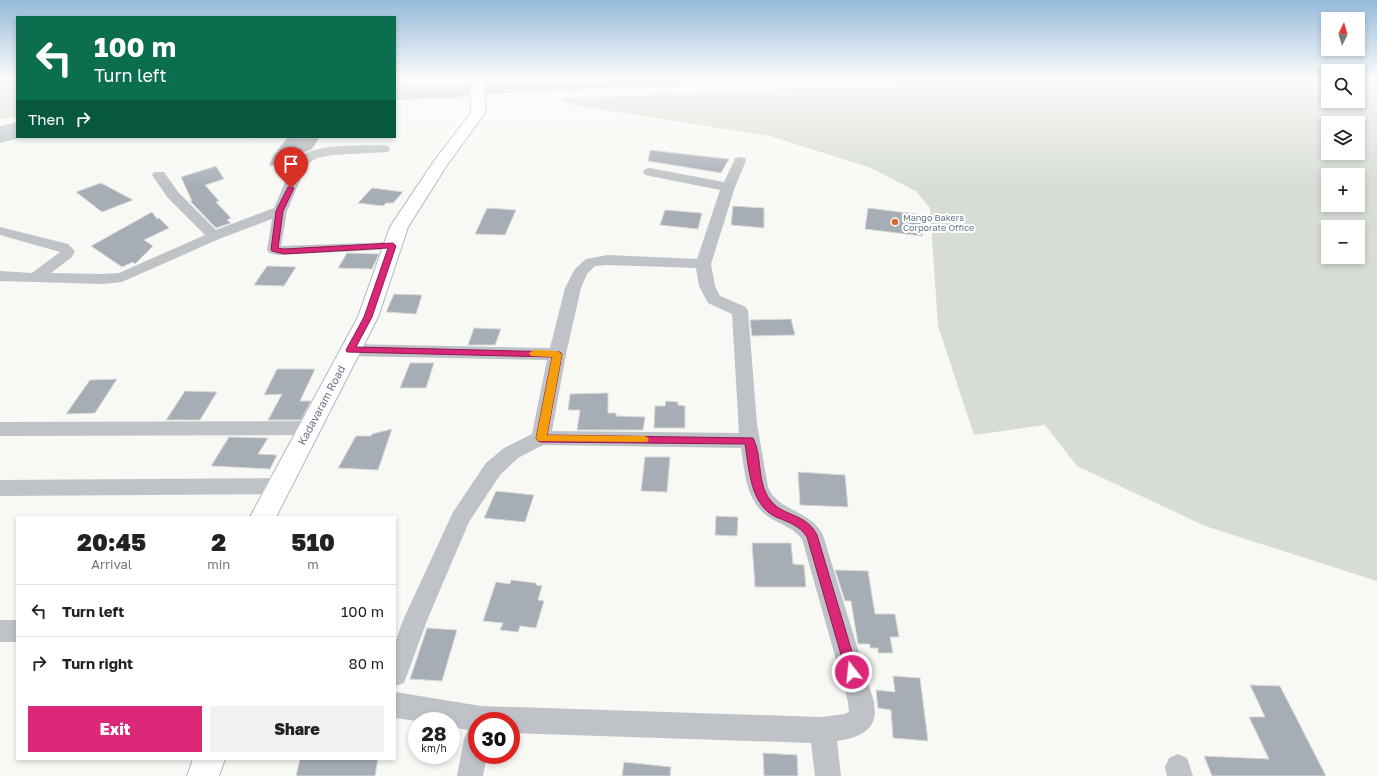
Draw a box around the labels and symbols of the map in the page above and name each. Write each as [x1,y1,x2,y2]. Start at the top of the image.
north arrow [1321,12,1365,56]
pin [274,147,308,188]
place label: Mango Bakers Corporate Office [903,212,974,233]
marker: Mango Bakers Corporate Office [890,217,900,227]
street label: Kadavaram Road [295,363,347,447]
position arrow [831,651,873,693]
speed limit sign: 30 [468,712,520,764]

